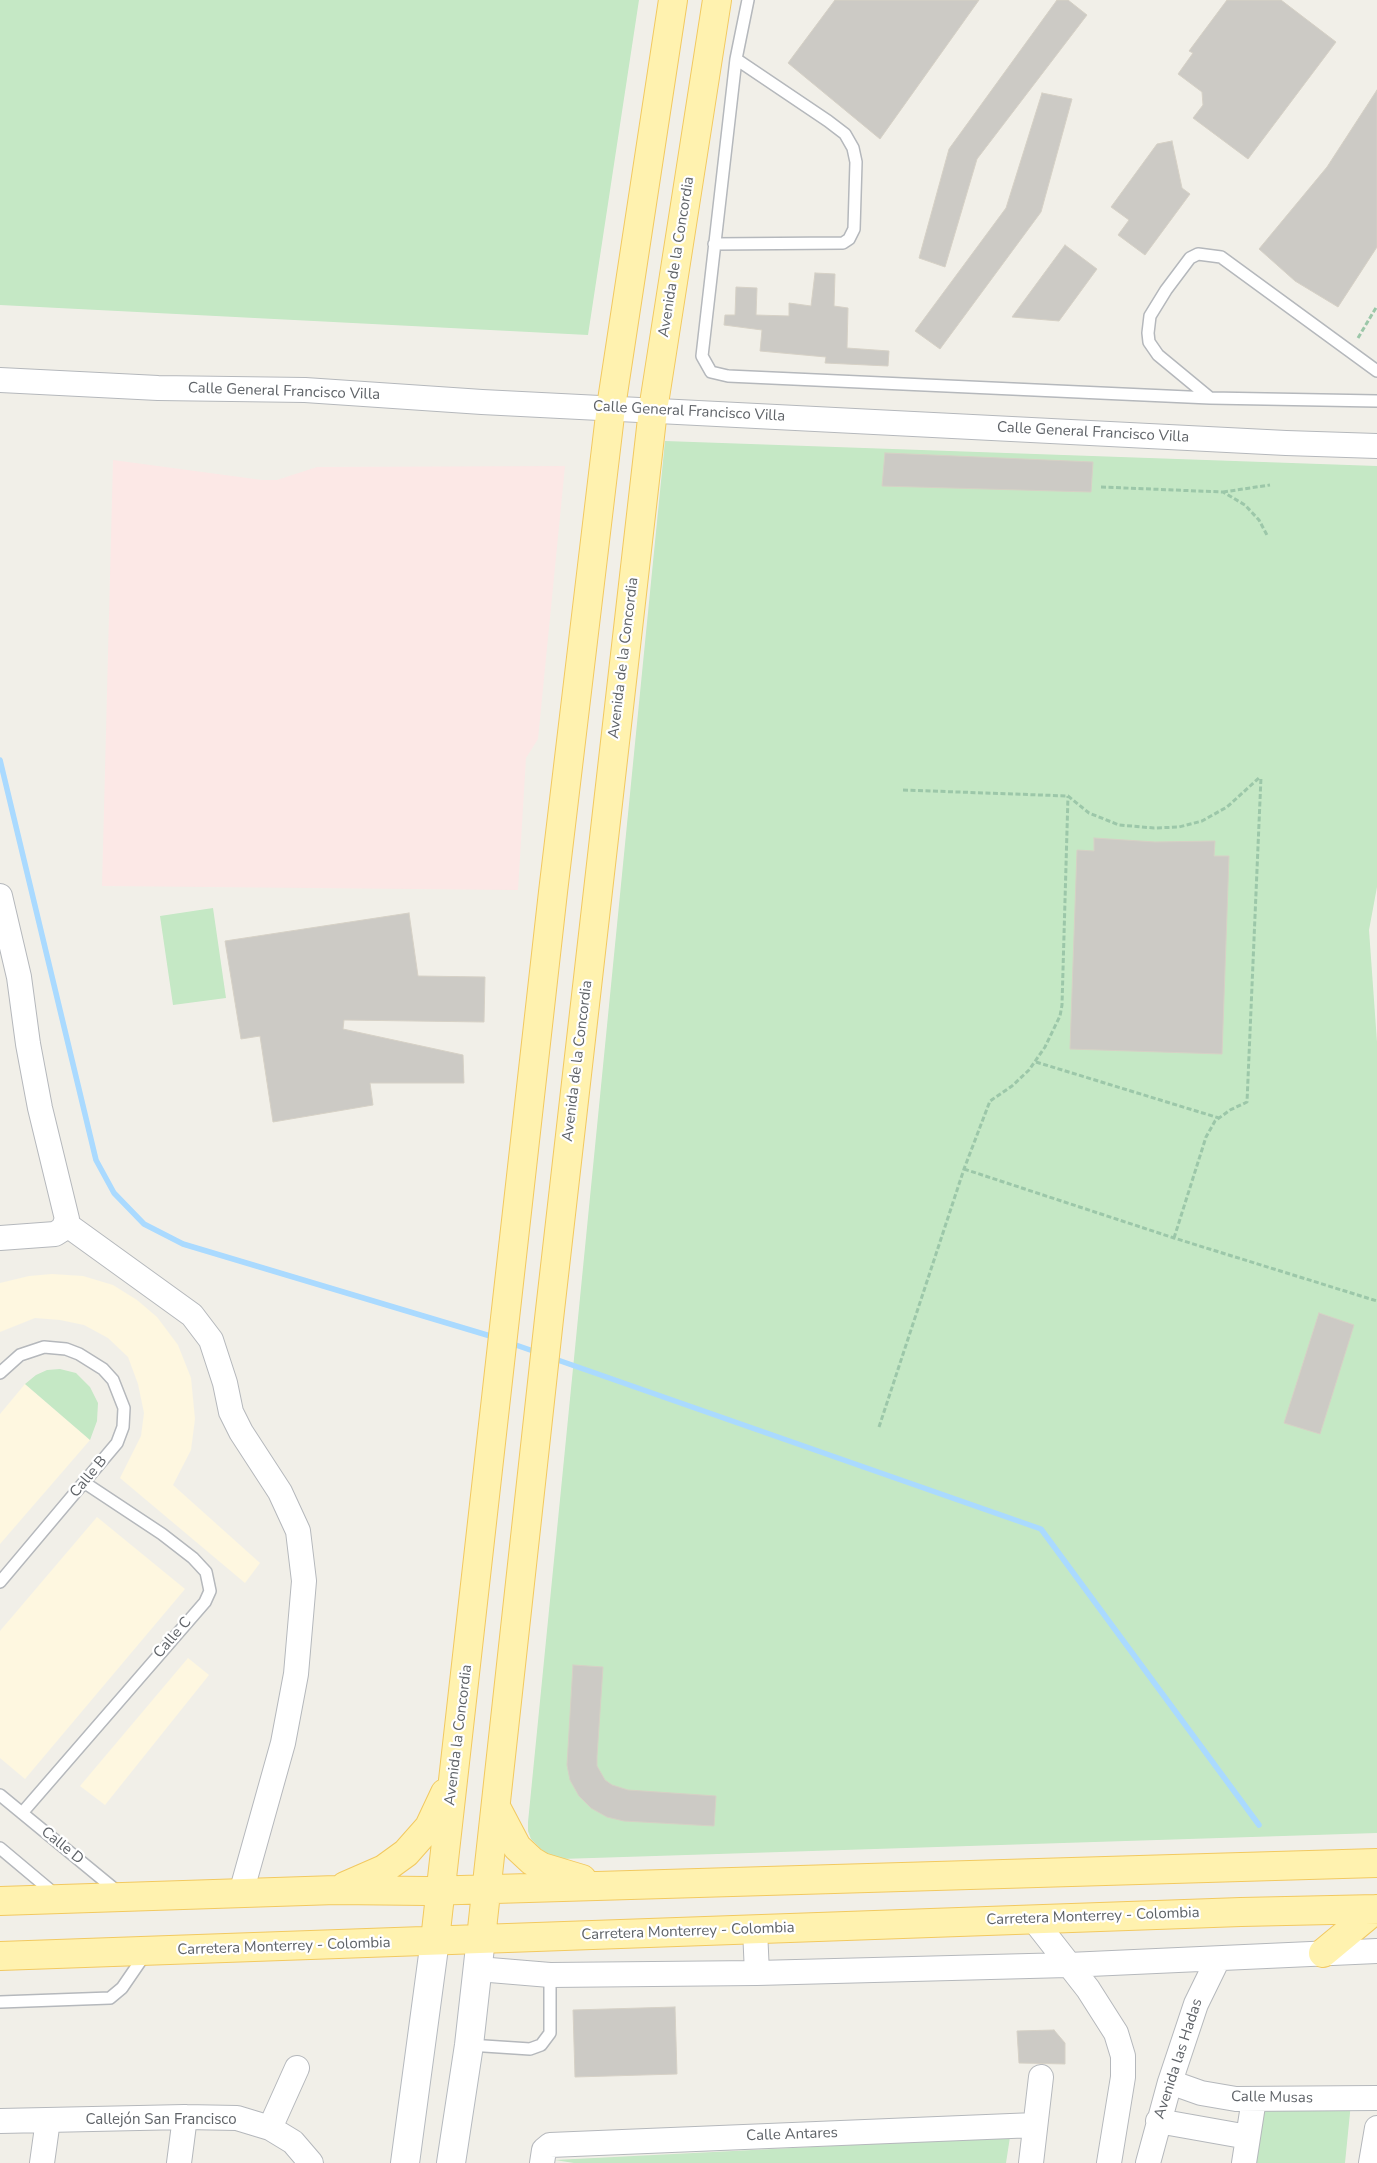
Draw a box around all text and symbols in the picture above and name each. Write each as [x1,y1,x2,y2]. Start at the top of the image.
street label: Avenida de la Concordia [655,175,699,339]
street label: Calle General Francisco Villa [188,380,380,404]
street label: Calle General Francisco Villa [592,398,786,426]
street label: Calle General Francisco Villa [996,419,1190,447]
street label: Avenida de la Concordia [605,576,643,740]
street label: Avenida de la Concordia [559,979,597,1143]
street label: Calle B [66,1453,112,1501]
street label: Calle C [150,1614,196,1662]
street label: Avenida la Concordia [441,1663,477,1807]
street label: Calle D [37,1823,87,1869]
street label: Carretera Monterrey - Colombia [986,1904,1200,1930]
street label: Carretera Monterrey - Colombia [581,1919,795,1945]
street label: Carretera Monterrey - Colombia [177,1934,391,1960]
street label: Avenida las Hadas [1151,1997,1207,2121]
street label: Calle Musas [1231,2088,1313,2108]
street label: Callejón San Francisco [86,2111,236,2129]
street label: Calle Antares [746,2124,838,2146]

